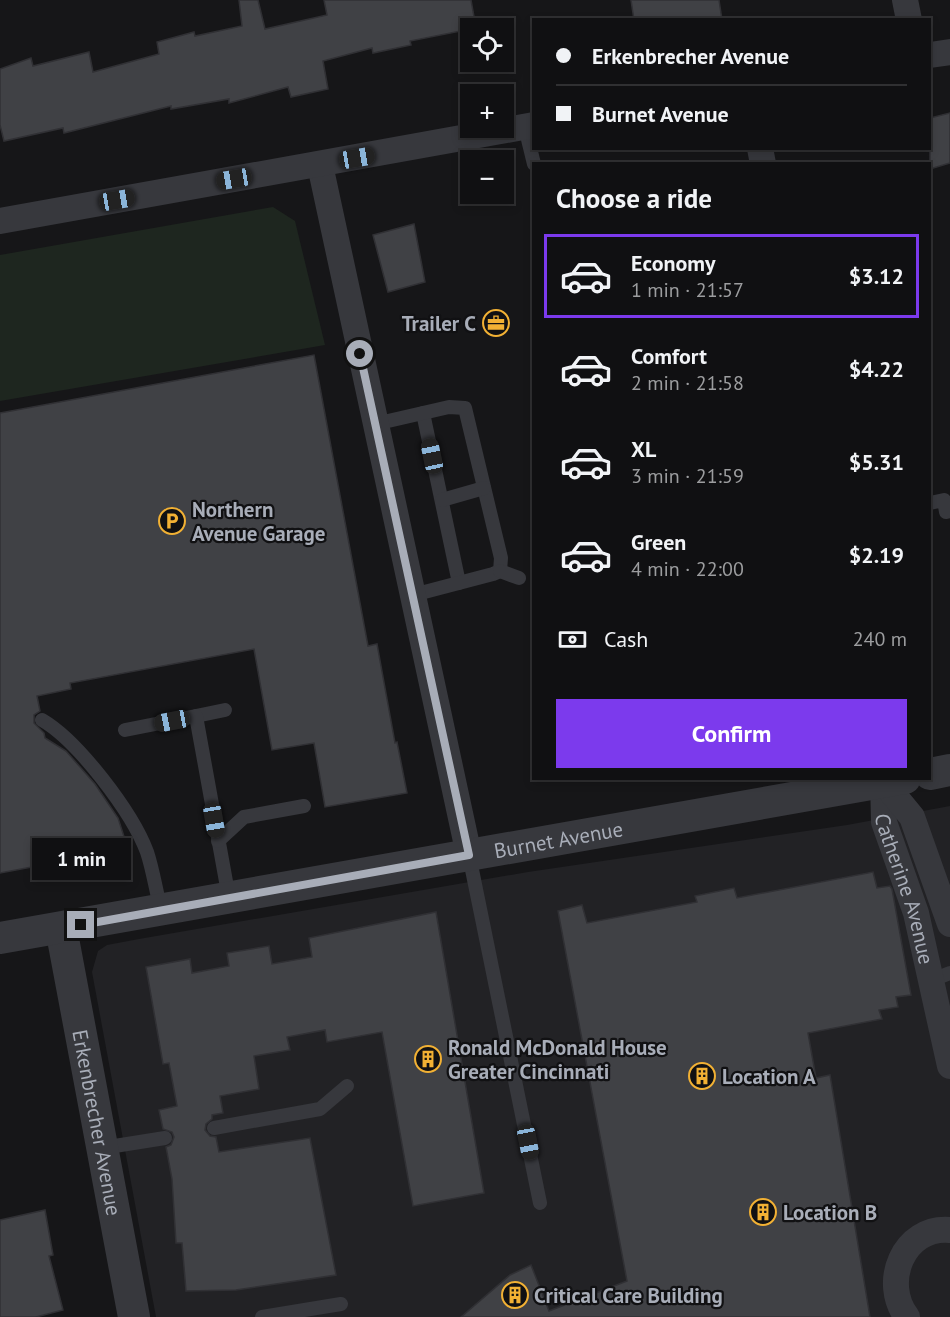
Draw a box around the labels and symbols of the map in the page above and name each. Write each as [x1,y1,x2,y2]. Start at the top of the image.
car [338,146,376,170]
car [215,167,253,191]
car [98,188,136,212]
office icon: Trailer C [481,308,511,338]
place label: Trailer C [402,310,476,337]
route start [346,340,373,367]
car [419,437,445,475]
place label: Northern Avenue Garage [192,496,325,547]
parking icon: Northern Avenue Garage [157,506,187,536]
car [153,709,191,733]
car [202,801,226,839]
street label: Catherine Avenue [870,813,940,967]
street label: Burnet Avenue [492,815,625,864]
callout: 1 min [32,838,130,880]
route end [67,911,94,938]
street label: Erkenbrecher Avenue [67,1027,128,1218]
place label: Ronald McDonald House Greater Cincinnati [448,1034,667,1085]
building icon: Ronald McDonald House Greater Cincinnati [413,1044,443,1074]
building icon: Location A [687,1061,717,1091]
place label: Location A [722,1063,816,1090]
car [516,1123,540,1161]
building icon: Location B [748,1197,778,1227]
place label: Location B [783,1199,877,1226]
building icon: Critical Care Building [500,1280,530,1310]
place label: Critical Care Building [534,1282,723,1309]

